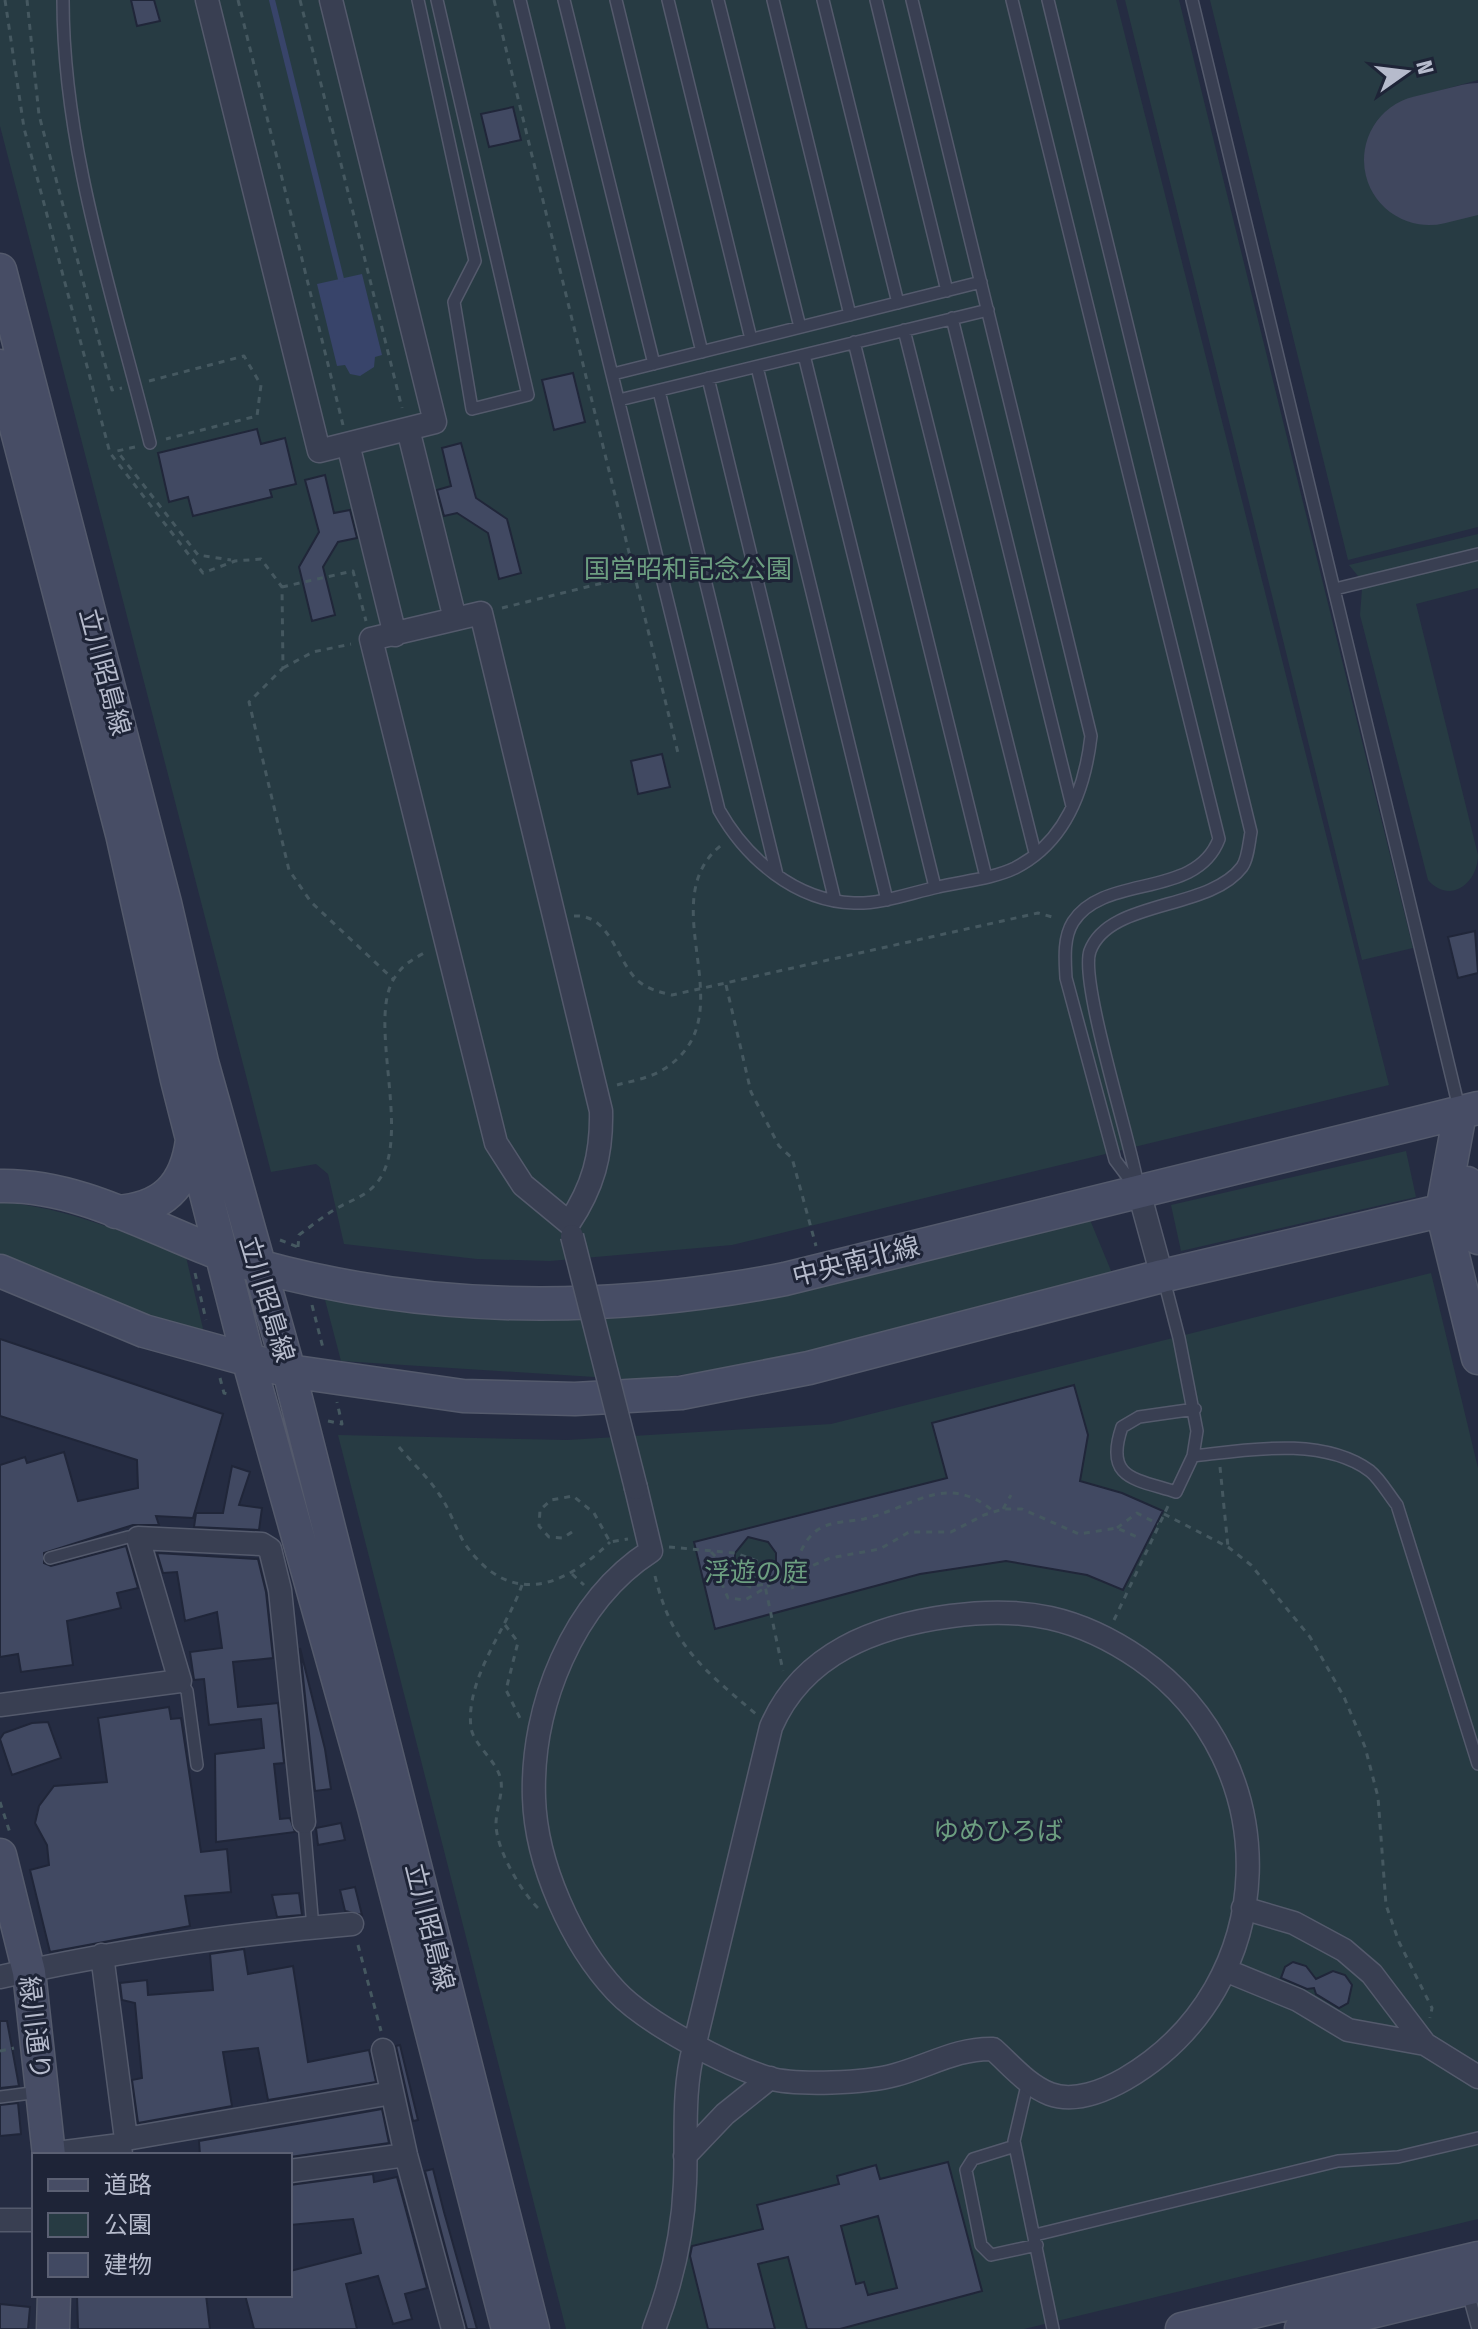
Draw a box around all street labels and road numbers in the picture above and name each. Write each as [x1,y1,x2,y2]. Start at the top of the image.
street label: 立川昭島線 [73,605,136,739]
street label: 中央南北線 [789,1231,923,1292]
street label: 立川昭島線 [233,1232,300,1366]
street label: 立川昭島線 [399,1860,460,1994]
street label: 緑川通り [13,1975,56,2082]

